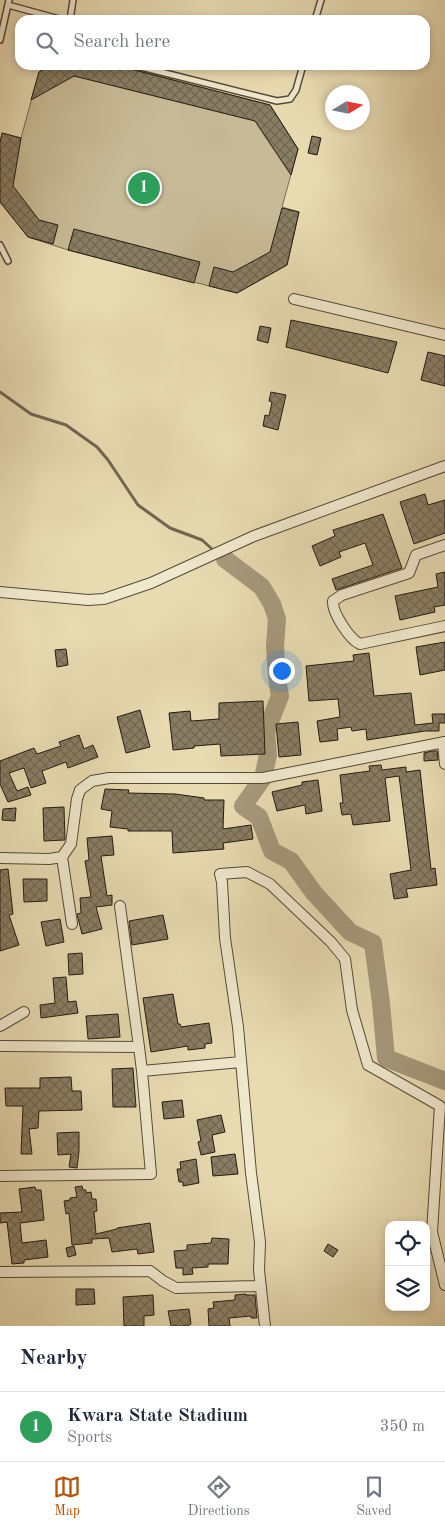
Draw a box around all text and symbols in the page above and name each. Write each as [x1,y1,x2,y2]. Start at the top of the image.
search box [15,15,430,70]
icon: search [33,29,61,57]
text: Search here [73,33,170,52]
north arrow [325,85,370,130]
pin: 1 [128,169,160,207]
your location [269,658,295,684]
map controls [385,1221,430,1311]
button: locate [385,1221,430,1266]
button: layers [385,1266,430,1311]
text: Nearby [20,1348,88,1369]
text: Kwara State Stadium [67,1407,248,1426]
text: 1 [31,1419,41,1435]
text: 350 m [380,1419,425,1435]
text: Sports [67,1430,112,1446]
tab: Map [53,1473,81,1520]
tab: Directions [188,1473,250,1520]
tab: Saved [356,1473,392,1520]

